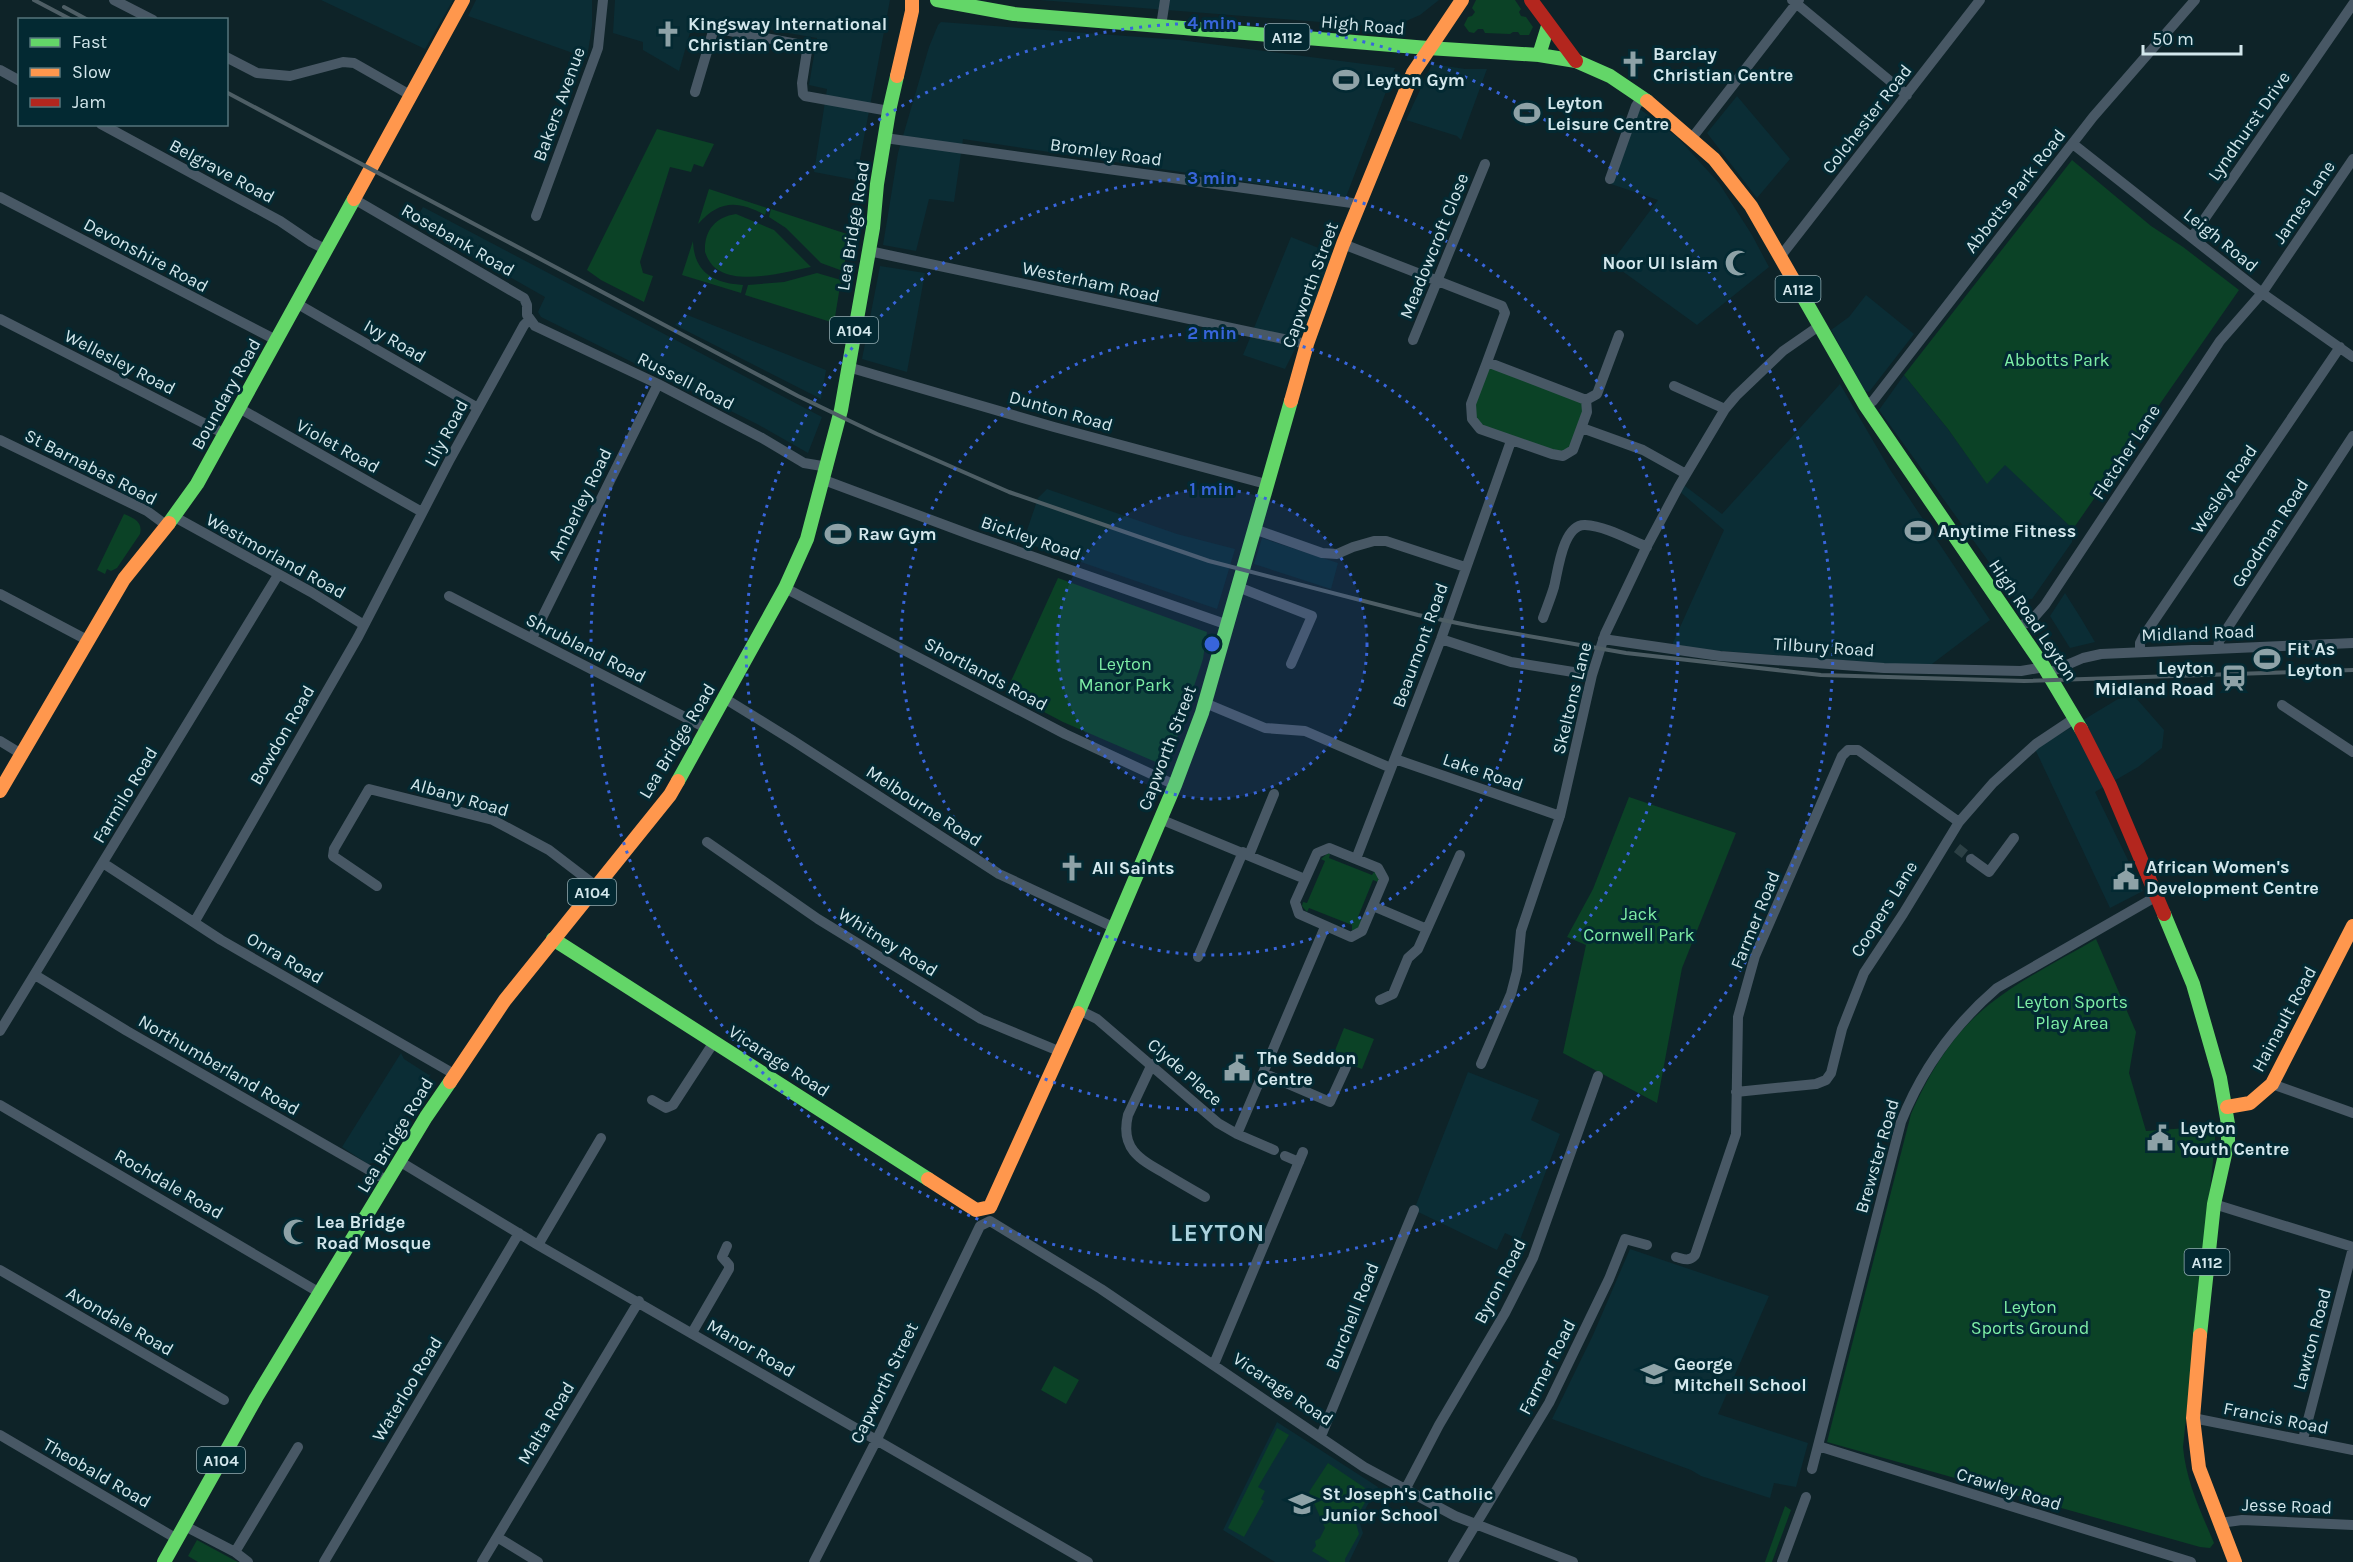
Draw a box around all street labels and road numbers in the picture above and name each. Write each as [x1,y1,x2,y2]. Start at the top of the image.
street label: High Road [1320,10,1406,40]
road number: A112 [1264,24,1310,50]
street label: Bakers Avenue [528,44,590,164]
street label: Colchester Road [1817,60,1917,178]
street label: Lyndhurst Drive [2203,67,2295,185]
street label: Abbotts Park Road [1960,125,2070,257]
street label: Bromley Road [1049,133,1163,171]
street label: Belgrave Road [166,134,278,208]
street label: James Lane [2268,156,2340,248]
street label: Lea Bridge Road [832,160,874,292]
street label: Meadowcroft Close [1395,170,1473,322]
street label: Rosebank Road [398,199,518,281]
street label: Leigh Road [2179,203,2263,277]
street label: Devonshire Road [80,213,212,297]
street label: Capworth Street [1277,219,1343,351]
street label: Westerham Road [1020,257,1162,307]
road number: A112 [1776,276,1820,302]
street label: Ivy Road [360,314,430,368]
road number: A104 [830,317,878,343]
street label: Wellesley Road [61,325,179,399]
street label: Boundary Road [186,334,266,454]
street label: Russell Road [634,347,738,415]
street label: Dunton Road [1007,386,1115,436]
street label: Lily Road [419,396,473,470]
street label: Fletcher Lane [2087,400,2165,504]
street label: Violet Road [292,414,384,478]
street label: St Barnabas Road [21,424,161,510]
street label: Wesley Road [2186,440,2262,538]
street label: Amberley Road [543,444,617,564]
street label: Goodman Road [2227,474,2313,592]
street label: Westmorland Road [202,508,350,604]
street label: Bickley Road [978,511,1084,565]
street label: High Road Leyton [1984,555,2082,685]
street label: Beaumont Road [1387,580,1453,710]
street label: Shrubland Road [522,608,650,688]
street label: Midland Road [2141,620,2255,646]
street label: Shortlands Road [921,632,1051,716]
street label: Tilbury Road [1773,632,1875,662]
street label: Skeltons Lane [1547,640,1597,756]
street label: Lea Bridge Road [634,679,720,803]
street label: Bowdon Road [245,681,319,789]
street label: Capworth Street [1133,682,1201,814]
street label: Farmilo Road [88,743,162,847]
street label: Lake Road [1440,748,1526,796]
street label: Melbourne Road [862,760,986,852]
street label: Albany Road [408,773,512,821]
street label: Coopers Lane [1846,857,1922,961]
street label: Farmer Road [1725,868,1785,972]
road number: A104 [568,879,616,905]
street label: Whitney Road [834,903,942,981]
street label: Onra Road [243,927,327,989]
street label: Hainault Road [2247,962,2321,1076]
street label: Northumberland Road [134,1010,304,1120]
street label: Vicarage Road [724,1020,834,1102]
street label: Clyde Place [1143,1033,1227,1111]
street label: Lea Bridge Road [352,1073,438,1197]
street label: Brewster Road [1850,1096,1904,1216]
street label: Rochdale Road [111,1144,227,1224]
street label: Byron Road [1469,1235,1531,1327]
road number: A112 [2184,1249,2230,1275]
street label: Burchell Road [1320,1259,1384,1373]
street label: Avondale Road [62,1281,178,1361]
street label: Lawton Road [2288,1286,2336,1392]
street label: Manor Road [703,1314,799,1382]
street label: Farmer Road [1514,1316,1580,1418]
street label: Capworth Street [845,1319,923,1447]
street label: Waterloo Road [367,1333,447,1445]
street label: Vicarage Road [1229,1347,1337,1431]
street label: Malta Road [513,1378,579,1468]
street label: Francis Road [2222,1397,2330,1439]
street label: Theobald Road [39,1433,155,1513]
road number: A104 [197,1447,245,1473]
street label: Crawley Road [1954,1463,2064,1515]
street label: Jesse Road [2241,1493,2333,1519]

